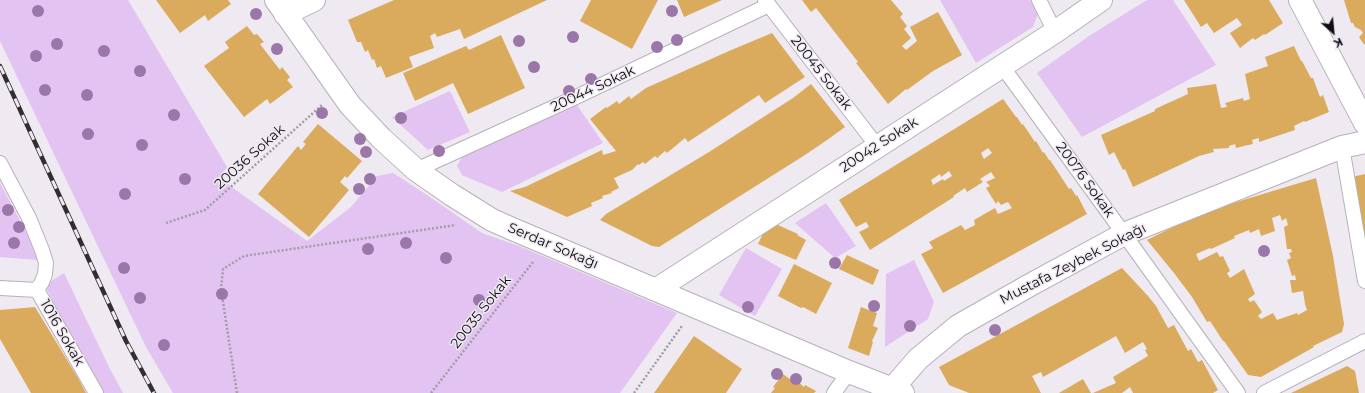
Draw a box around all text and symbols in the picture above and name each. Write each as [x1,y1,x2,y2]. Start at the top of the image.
north arrow [1313,12,1353,52]
street label: 20045 Sokak [787,33,855,113]
text: K [1332,35,1345,51]
street label: 20044 Sokak [548,62,638,116]
street label: 20042 Sokak [837,114,921,176]
street label: 20036 Sokak [211,121,289,193]
street label: 20076 Sokak [1052,139,1118,221]
street label: Serdar Sokağı [505,219,601,273]
street label: Mustafa Zeybek Sokağı [997,220,1149,308]
street label: 20035 Sokak [447,272,515,352]
street label: 1016 Sokak [36,297,88,369]

